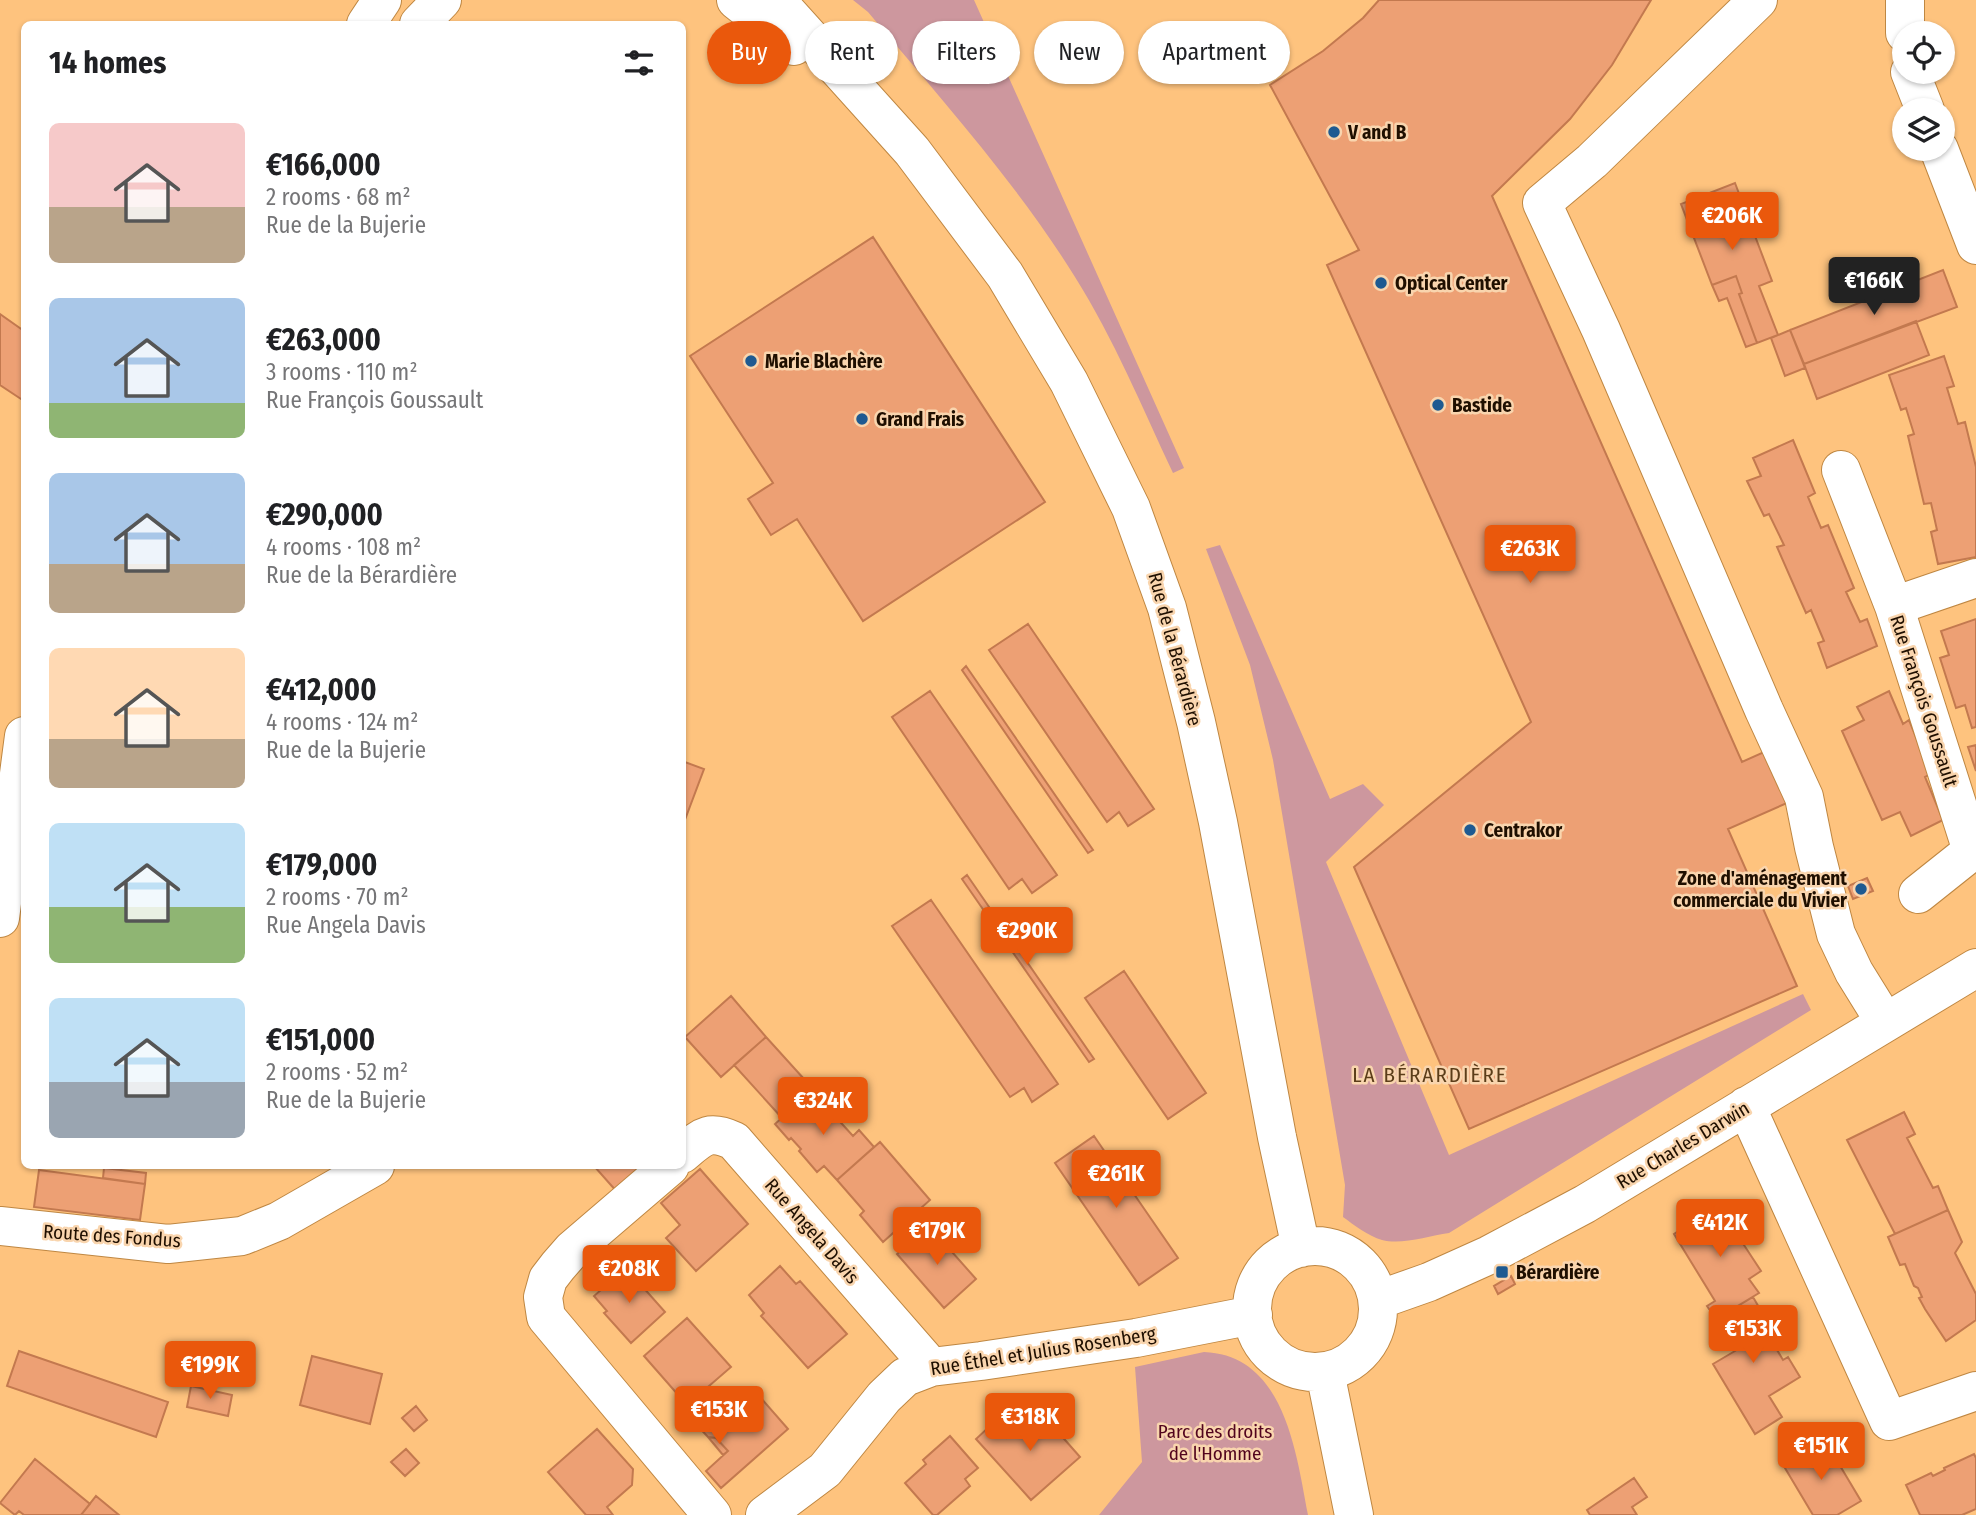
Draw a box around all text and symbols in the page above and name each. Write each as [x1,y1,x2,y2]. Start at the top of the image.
chip: Buy [707,21,791,84]
chip: Rent [805,21,898,84]
chip: Filters [912,21,1020,84]
chip: New [1034,21,1124,84]
chip: Apartment [1138,21,1290,84]
map controls [1892,21,1955,161]
button: locate [1892,21,1955,84]
icon: filters [620,44,658,82]
text: 14 homes [49,45,166,81]
button: layers [1892,98,1955,161]
place label: V and B [1347,121,1407,144]
marker: V and B [1326,124,1342,140]
text: €166,000 [266,147,381,183]
icon: home [105,151,189,235]
text: 2 rooms · 68 m² [266,183,411,211]
pin: €206K [1683,192,1781,252]
text: €206K [1702,201,1762,229]
text: Rue de la Bujerie [266,211,426,239]
pin: €166K [1825,258,1923,317]
text: €166K [1845,266,1903,294]
place label: Optical Center [1395,272,1509,295]
marker: Optical Center [1373,275,1389,291]
text: €263,000 [266,322,381,358]
icon: home [105,326,189,410]
place label: Marie Blachère [765,350,883,373]
marker: Marie Blachère [743,353,759,369]
text: 3 rooms · 110 m² [266,358,417,386]
text: Rue François Goussault [266,386,483,414]
place label: Bastide [1452,394,1512,417]
marker: Bastide [1430,397,1446,413]
place label: Grand Frais [876,408,965,431]
marker: Grand Frais [854,411,870,427]
text: €290,000 [266,497,383,533]
icon: home [105,501,189,585]
pin: €263K [1481,526,1579,585]
text: 4 rooms · 108 m² [266,533,421,561]
text: €263K [1501,534,1559,562]
text: Rue de la Bérardière [266,561,457,589]
street label: Rue de la Bérardière [1143,570,1207,728]
street label: Rue François Goussault [1885,612,1963,791]
text: €412,000 [266,672,377,708]
icon: home [105,676,189,760]
text: 4 rooms · 124 m² [266,708,418,736]
text: Rue de la Bujerie [266,736,426,764]
place label: Centrakor [1484,819,1563,842]
marker: Centrakor [1462,822,1478,838]
text: €179,000 [266,847,377,883]
icon: home [105,851,189,935]
place label: Zone d'aménagement commerciale du Vivier [1673,867,1848,912]
marker: Zone d'aménagement commerciale du Vivier [1853,881,1869,897]
text: 2 rooms · 70 m² [266,883,409,911]
pin: €290K [978,908,1076,967]
text: Rue Angela Davis [266,911,426,939]
text: €290K [997,916,1057,944]
text: €151,000 [266,1022,375,1058]
icon: home [105,1026,189,1110]
text: 2 rooms · 52 m² [266,1058,408,1086]
district label: LA BÉRARDIÈRE [1352,1062,1508,1088]
pin: €324K [774,1078,872,1137]
text: Rue de la Bujerie [266,1086,426,1114]
text: €324K [794,1086,852,1114]
street label: Rue Charles Darwin [1613,1096,1753,1194]
pin: €261K [1067,1150,1165,1210]
text: €261K [1088,1159,1144,1187]
street label: Rue Angela Davis [760,1174,864,1288]
pin: €412K [1671,1200,1769,1259]
pin: €179K [888,1208,986,1267]
text: €412K [1692,1208,1748,1236]
text: €179K [909,1216,965,1244]
street label: Route des Fondus [42,1220,182,1252]
pin: €208K [580,1246,678,1305]
text: €208K [599,1254,659,1282]
place label: Bérardière [1516,1261,1600,1284]
marker: Bérardière [1494,1264,1510,1280]
pin: €153K [1704,1306,1802,1365]
text: €153K [1725,1314,1781,1342]
street label: Rue Éthel et Julius Rosenberg [929,1322,1157,1380]
pin: €199K [161,1342,259,1401]
text: €199K [181,1350,239,1378]
pin: €153K [670,1386,768,1446]
pin: €318K [981,1394,1079,1453]
text: €153K [691,1395,747,1423]
text: €318K [1001,1402,1059,1430]
park label: Parc des droits de l'Homme [1158,1420,1272,1465]
pin: €151K [1772,1422,1870,1482]
text: €151K [1794,1431,1848,1459]

